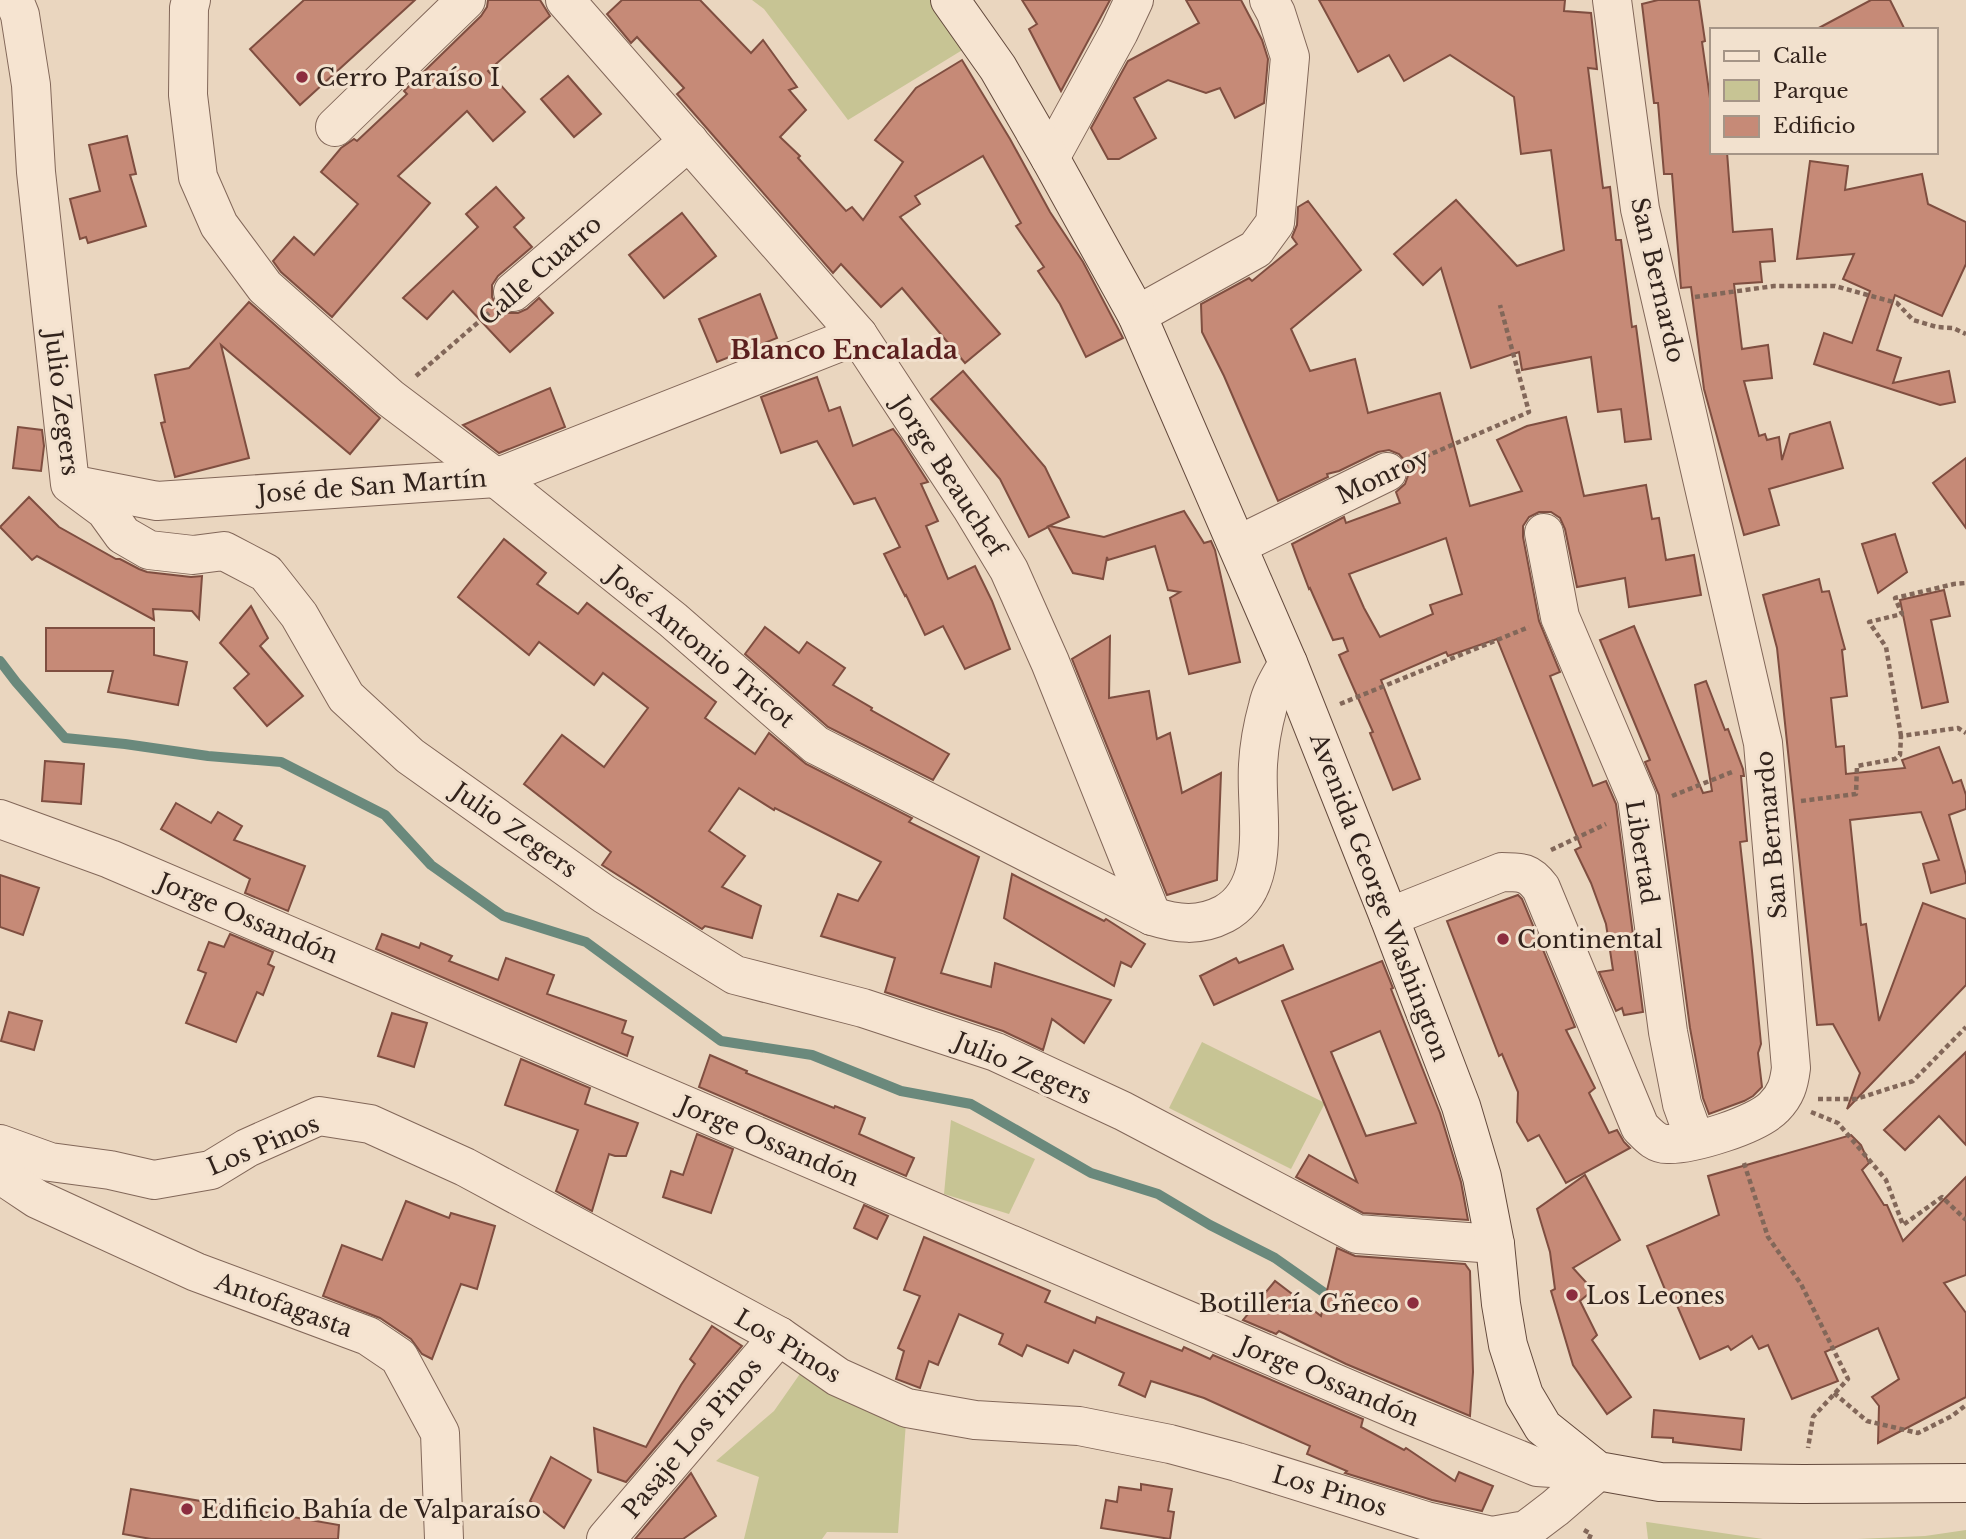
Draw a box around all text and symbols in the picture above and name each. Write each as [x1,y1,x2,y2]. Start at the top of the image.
legend [1710,28,1938,154]
text: Calle [1773,43,1827,69]
place label: Cerro Paraíso I [316,63,500,92]
marker: Cerro Paraíso I [294,69,310,85]
text: Parque [1773,78,1848,104]
text: Edificio [1773,113,1855,139]
street label: San Bernardo [1625,195,1691,365]
street label: Calle Cuatro [473,209,607,331]
street label: Julio Zegers [38,326,85,477]
district label: Blanco Encalada [730,334,958,366]
street label: Jorge Beauchef [885,388,1013,564]
street label: Monroy [1332,442,1435,510]
street label: José de San Martín [253,464,488,509]
street label: José Antonio Tricot [599,558,801,734]
street label: Avenida George Washington [1304,728,1456,1065]
street label: San Bernardo [1749,750,1793,920]
street label: Julio Zegers [444,774,583,884]
street label: Libertad [1619,798,1665,906]
street label: Jorge Ossandón [151,866,343,969]
place label: Continental [1517,925,1663,954]
marker: Continental [1495,931,1511,947]
street label: Julio Zegers [947,1025,1096,1110]
street label: Jorge Ossandón [672,1089,864,1192]
street label: Los Pinos [203,1108,323,1182]
street label: Antofagasta [210,1266,357,1343]
place label: Los Leones [1586,1281,1725,1310]
marker: Los Leones [1564,1287,1580,1303]
place label: Botillería Gñeco [1199,1289,1399,1318]
marker: Botillería Gñeco [1405,1295,1421,1311]
street label: Los Pinos [730,1303,846,1389]
street label: Jorge Ossandón [1232,1329,1424,1432]
street label: Pasaje Los Pinos [616,1352,768,1524]
street label: Los Pinos [1269,1460,1391,1522]
place label: Edificio Bahía de Valparaíso [201,1495,541,1524]
marker: Edificio Bahía de Valparaíso [179,1501,195,1517]

